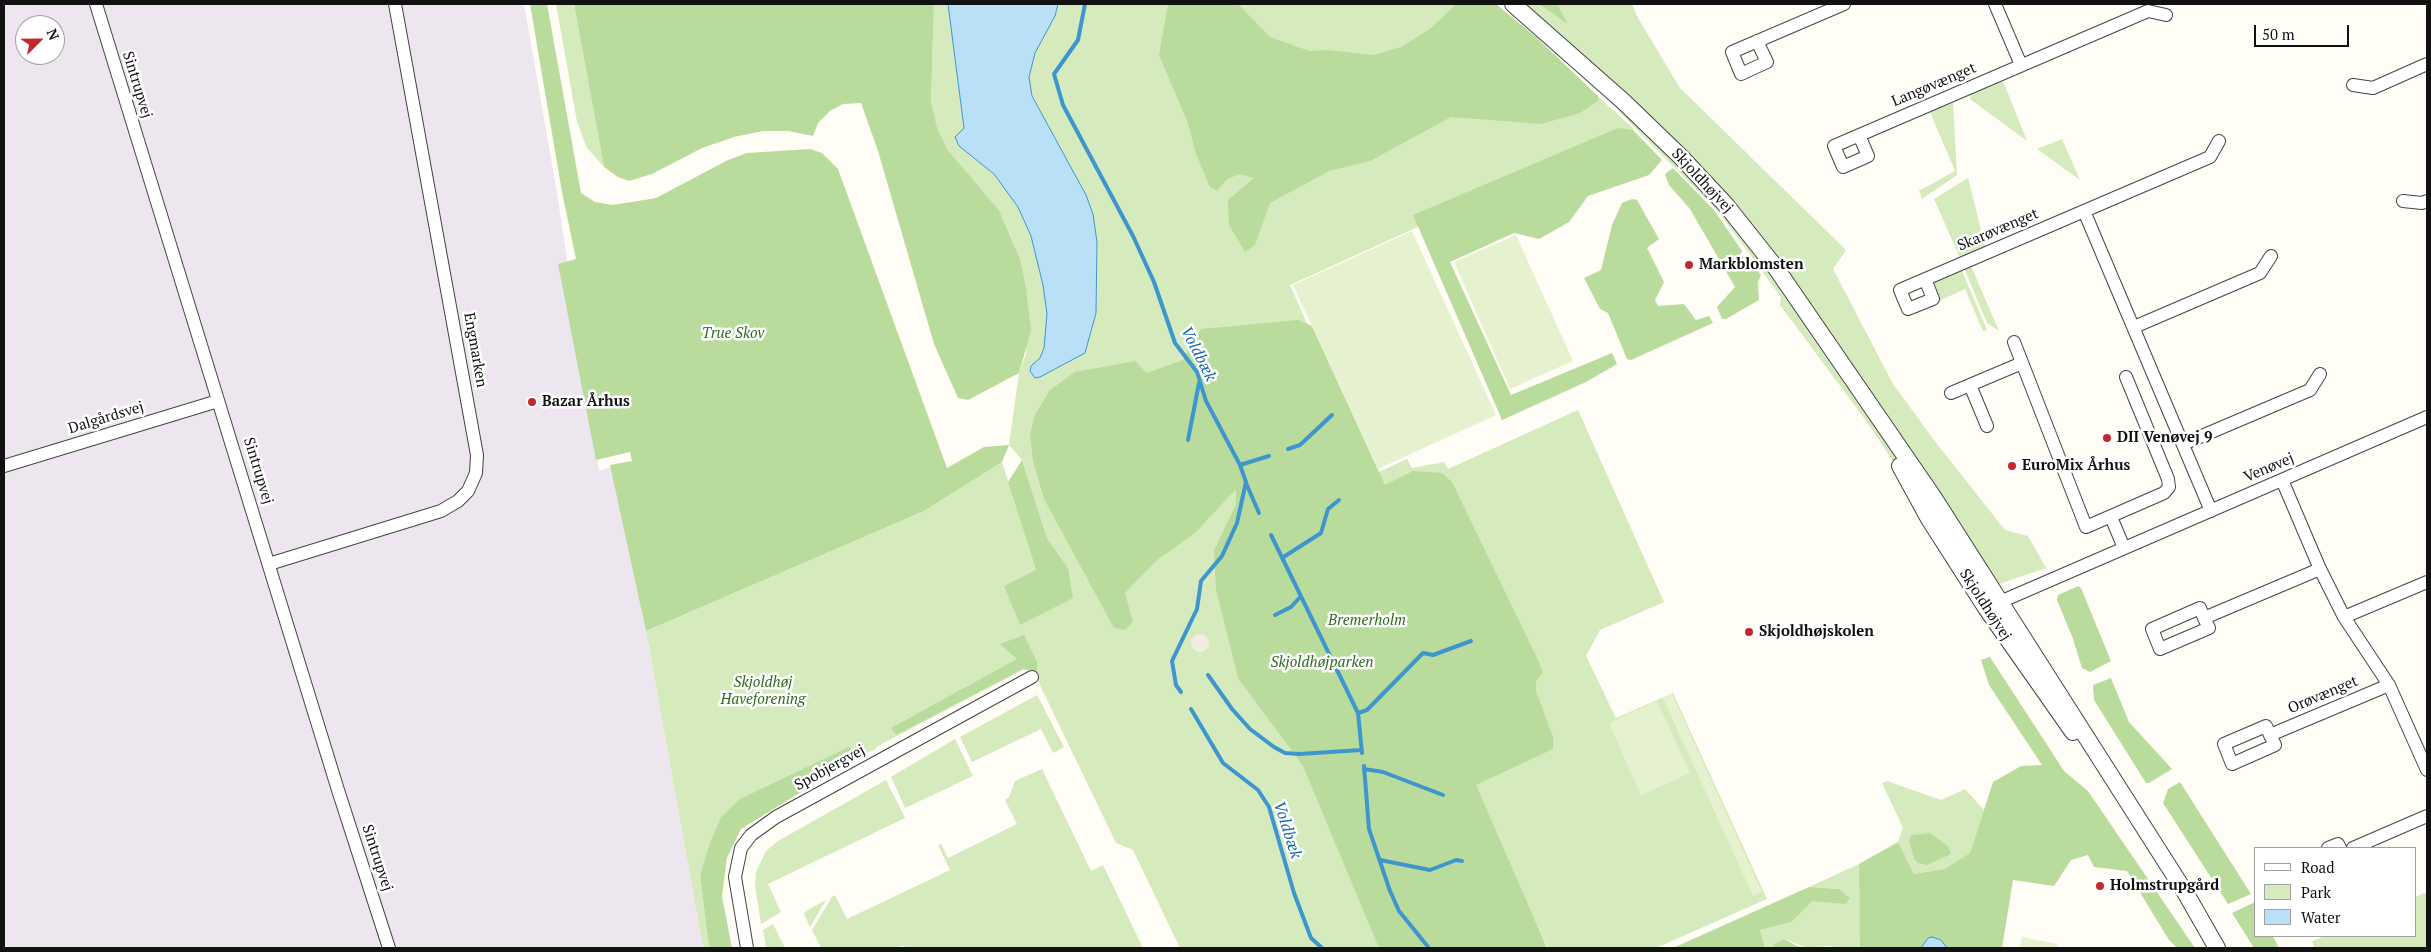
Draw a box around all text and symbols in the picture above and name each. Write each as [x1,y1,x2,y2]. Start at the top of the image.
north arrow [15,15,65,65]
scale bar [2256,15,2351,47]
text: 50 m [2262,24,2295,44]
text: N [43,26,64,43]
street label: Sintrupvej [118,49,156,121]
street label: Langøvænget [1889,59,1979,111]
street label: Skjoldhøjvej [1668,145,1736,217]
street label: Skarøvænget [1955,205,2041,255]
place label: Markblomsten [1699,256,1804,274]
marker: Markblomsten [1683,259,1695,271]
street label: Engmarken [460,311,490,389]
water label: Voldbæk [1176,323,1220,385]
park label: True Skov [702,325,764,343]
place label: Bazar Århus [542,393,630,411]
marker: Bazar Århus [526,396,538,408]
street label: Dalgårdsvej [66,398,146,438]
place label: DII Venøvej 9 [2117,429,2212,447]
marker: DII Venøvej 9 [2101,432,2113,444]
street label: Sintrupvej [239,435,277,507]
street label: Venøvej [2241,449,2297,487]
place label: EuroMix Århus [2022,457,2130,475]
marker: EuroMix Århus [2006,460,2018,472]
street label: Skjoldhøjvej [1955,566,2015,644]
park label: Bremerholm [1328,612,1406,630]
place label: Skjoldhøjskolen [1759,623,1874,641]
marker: Skjoldhøjskolen [1743,626,1755,638]
park label: Skjoldhøjparken [1270,654,1374,672]
street label: Orøvænget [2285,672,2361,718]
park label: Skjoldhøj Haveforening [721,674,805,709]
street label: Spobjergvej [792,741,868,795]
water label: Voldbæk [1269,799,1305,861]
street label: Sintrupvej [358,822,396,894]
legend [2254,847,2416,937]
text: Road [2301,857,2334,877]
place label: Holmstrupgård [2110,877,2219,895]
marker: Holmstrupgård [2094,880,2106,892]
text: Park [2301,882,2331,902]
text: Water [2301,907,2340,927]

